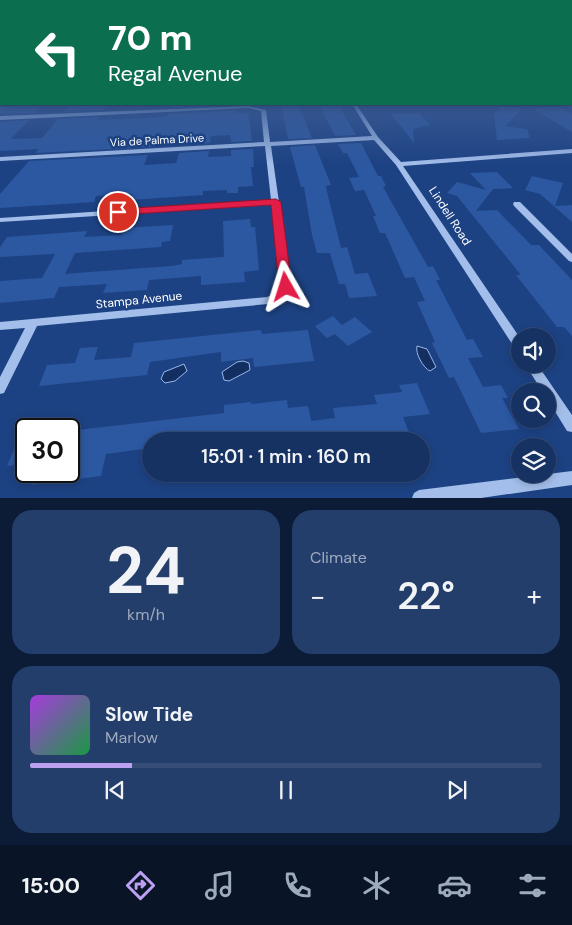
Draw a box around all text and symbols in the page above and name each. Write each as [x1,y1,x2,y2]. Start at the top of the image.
text: 70 m [108,15,192,61]
icon: left [25,20,90,85]
text: Regal Avenue [108,59,243,88]
street label: Via de Palma Drive [110,131,204,149]
street label: Lindell Road [425,184,475,248]
pin [97,191,139,233]
icon: arrive [104,198,132,226]
position arrow [259,260,311,312]
street label: Stampa Avenue [95,287,183,312]
map controls [511,328,556,483]
button: sound [511,328,556,373]
button: search [511,383,556,428]
speed limit sign: 30 [15,418,80,483]
button: layers [511,438,556,483]
text: 15:01 · 1 min · 160 m [201,444,371,469]
text: 24 [106,529,186,613]
text: Climate [310,547,367,568]
text: 22° [397,571,455,621]
text: − [310,578,325,615]
text: + [527,578,542,615]
text: km/h [127,604,165,625]
text: Slow Tide [105,702,193,727]
text: Marlow [105,727,158,748]
icon: previous [101,776,129,804]
icon: pause [272,776,300,804]
icon: next [443,776,471,804]
icon: directions [123,868,158,903]
icon: music [202,868,237,903]
icon: phone [280,868,315,903]
icon: climate [359,868,394,903]
icon: car [437,868,472,903]
icon: filters [515,868,550,903]
text: 15:00 [22,871,80,900]

